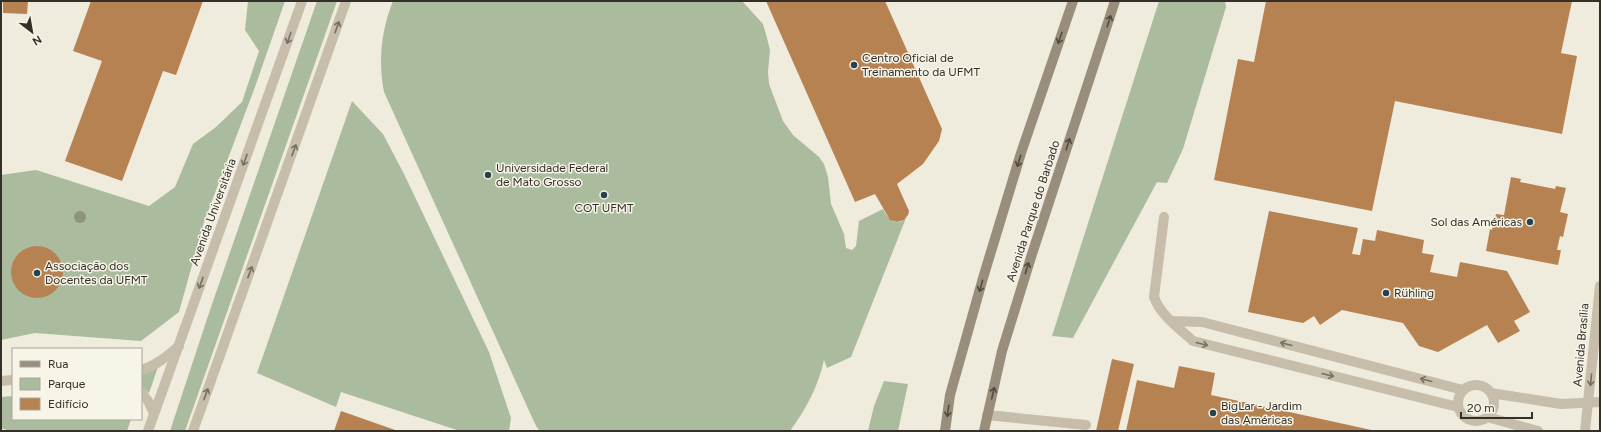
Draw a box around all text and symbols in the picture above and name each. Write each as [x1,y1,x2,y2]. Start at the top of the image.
north arrow [12,12,52,52]
one-way arrow [1105,15,1113,27]
one-way arrow [334,21,341,34]
one-way arrow [284,31,292,43]
text: N [30,32,44,48]
one-way arrow [1056,32,1064,44]
place label: Centro Oficial de Treinamento da UFMT [862,51,980,79]
marker: Centro Oficial de Treinamento da UFMT [849,60,859,70]
street label: Avenida Parque do Barbado [1003,138,1063,284]
one-way arrow [1065,138,1072,151]
one-way arrow [291,143,298,156]
one-way arrow [241,154,248,167]
one-way arrow [1015,154,1022,167]
street label: Avenida Universitária [187,157,239,267]
place label: Universidade Federal de Mato Grosso [496,161,608,189]
marker: Universidade Federal de Mato Grosso [483,170,493,180]
marker: COT UFMT [599,190,609,200]
place label: COT UFMT [574,201,634,215]
place label: Sol das Américas [1430,215,1522,229]
marker: Sol das Américas [1525,217,1535,227]
place label: Associação dos Docentes da UFMT [45,259,148,287]
one-way arrow [1024,262,1031,275]
one-way arrow [247,266,254,279]
marker: Associação dos Docentes da UFMT [32,268,42,278]
one-way arrow [197,276,205,288]
one-way arrow [977,279,984,292]
place label: Rühling [1394,286,1434,300]
marker: Rühling [1381,288,1391,298]
street label: Avenida Brasília [1570,303,1592,387]
one-way arrow [1195,340,1208,348]
one-way arrow [1280,340,1293,347]
legend [12,348,142,420]
text: Rua [48,357,68,371]
one-way arrow [1321,372,1334,379]
one-way arrow [1588,373,1595,386]
one-way arrow [1420,376,1433,383]
text: Parque [48,377,86,391]
one-way arrow [989,387,997,400]
one-way arrow [203,388,210,401]
scale bar [1461,394,1532,420]
text: Edifício [48,397,88,411]
place label: BigLar - Jardim das Américas [1221,399,1302,427]
text: 20 m [1467,401,1495,415]
one-way arrow [944,404,952,417]
marker: BigLar - Jardim das Américas [1208,408,1218,418]

